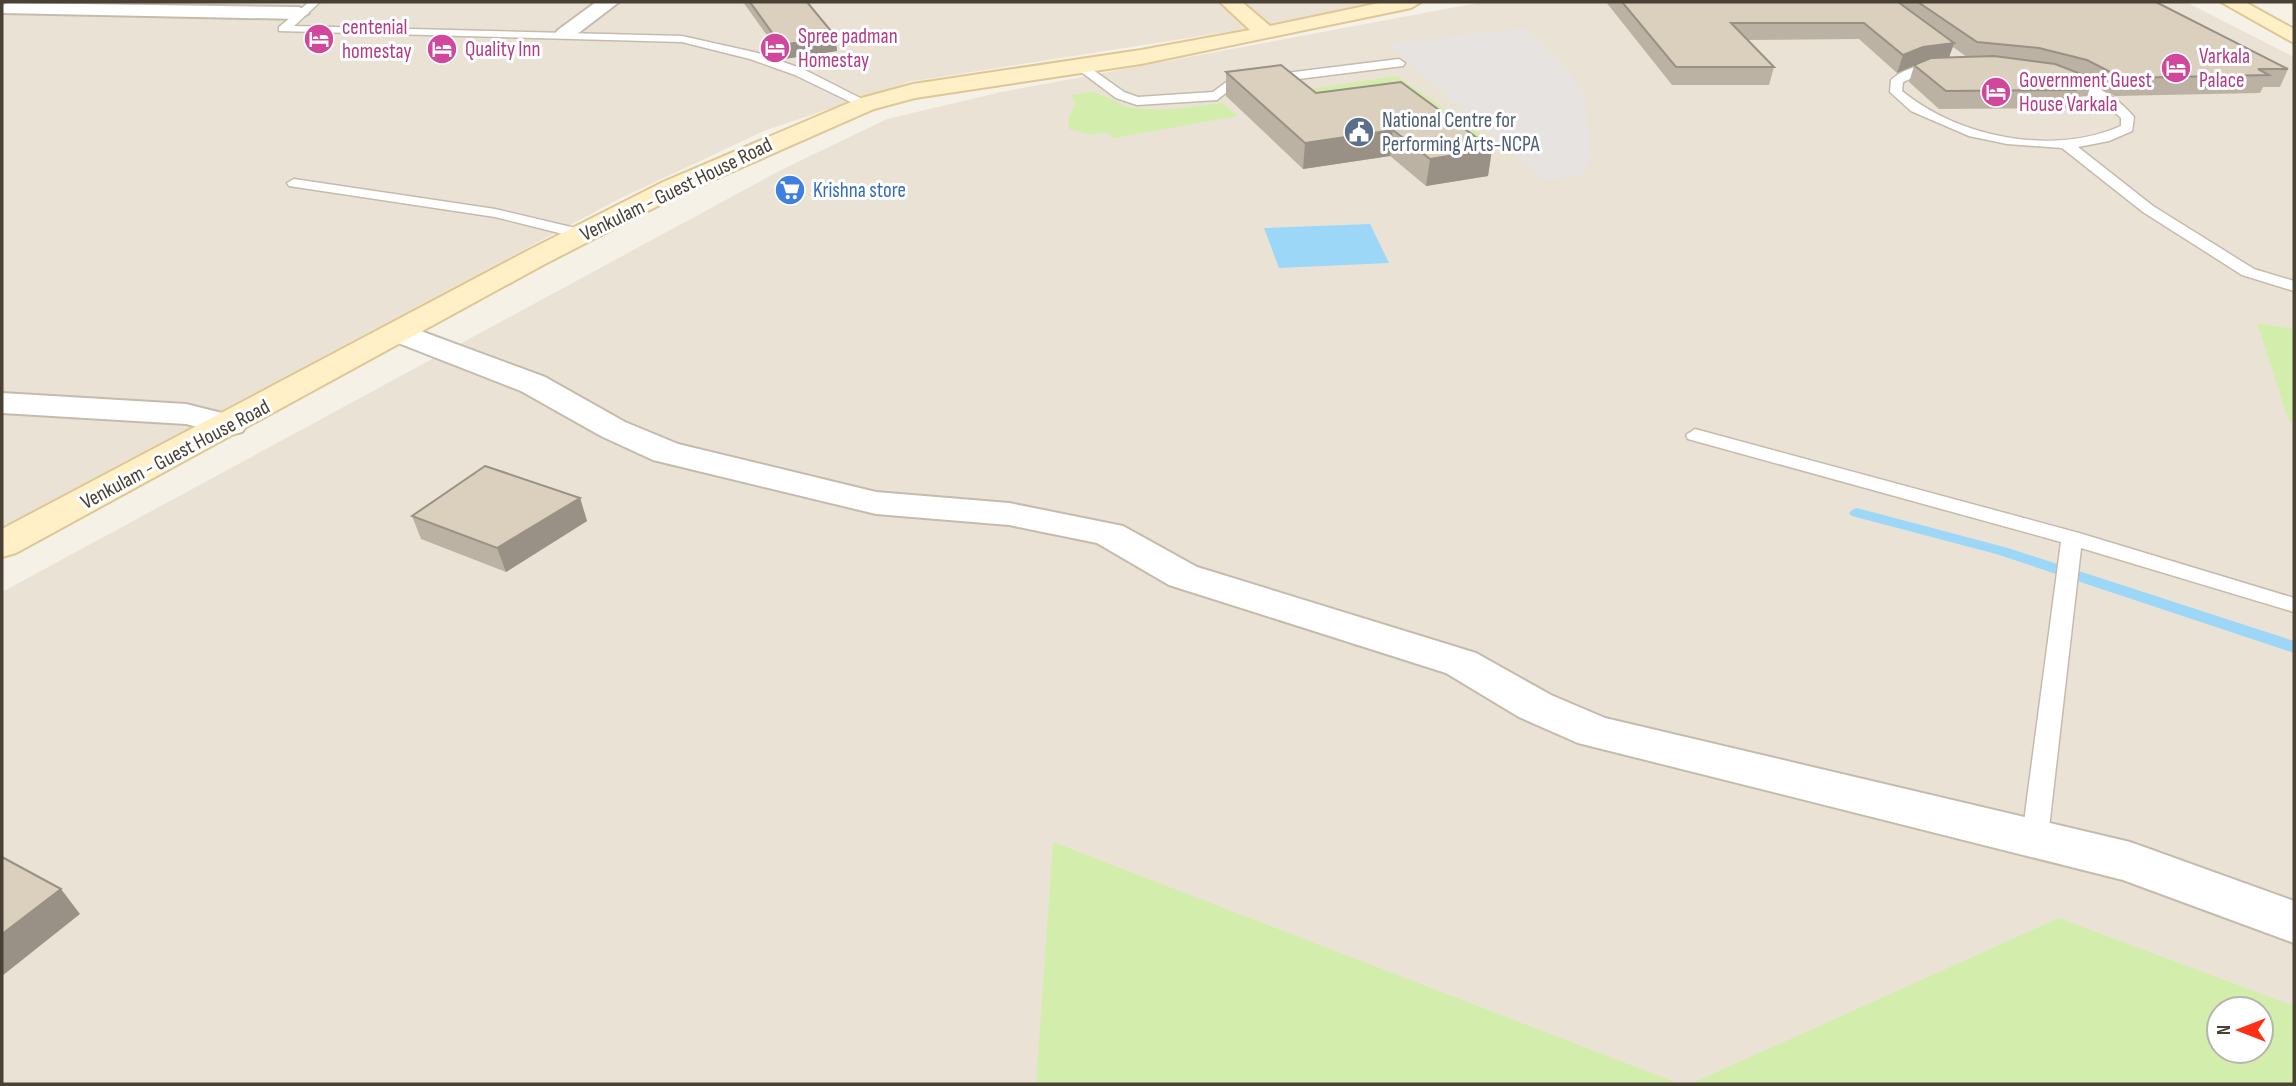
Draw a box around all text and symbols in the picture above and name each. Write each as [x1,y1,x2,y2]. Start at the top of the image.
place label: centenial homestay [342,15,412,64]
hotel icon: centenial homestay [302,22,336,56]
place label: Spree padman Homestay [798,24,898,73]
hotel icon: Spree padman Homestay [758,31,792,65]
hotel icon: Quality Inn [425,32,459,66]
place label: Quality Inn [465,37,541,62]
place label: Varkala Palace [2199,44,2250,93]
hotel icon: Varkala Palace [2159,51,2193,85]
place label: Government Guest House Varkala [2019,68,2152,117]
hotel icon: Government Guest House Varkala [1979,75,2013,109]
place label: National Centre for Performing Arts-NCPA [1382,108,1540,157]
public building icon: National Centre for Performing Arts-NCPA [1342,115,1376,149]
street label: Venkulam - Guest House Road [576,132,776,247]
supermarket icon: Krishna store [773,173,807,207]
place label: Krishna store [813,178,906,203]
street label: Venkulam - Guest House Road [76,394,274,515]
north arrow [2205,995,2275,1065]
text: N [2213,1025,2236,1035]

